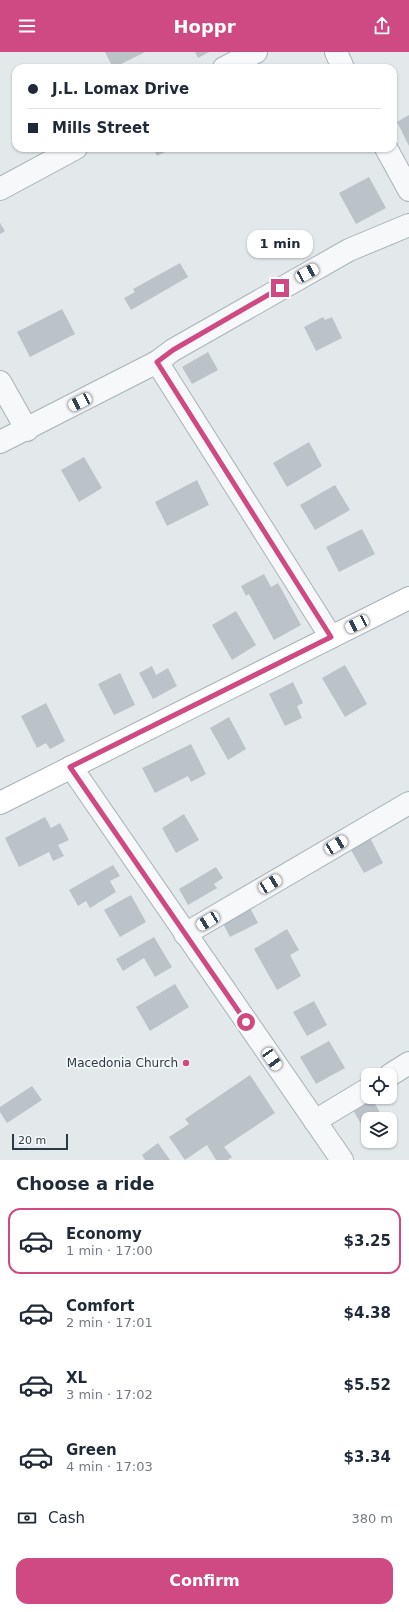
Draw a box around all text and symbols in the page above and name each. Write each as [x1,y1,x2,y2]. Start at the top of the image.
icon: menu [16,15,38,37]
icon: share [371,15,393,37]
text: Hoppr [173,16,236,37]
text: J.L. Lomax Drive [52,80,189,98]
text: Mills Street [52,119,149,137]
callout: 1 min [247,230,313,258]
text: 1 min [260,236,300,251]
car [294,262,320,284]
route end [271,279,289,297]
car [67,391,93,413]
car [344,613,370,635]
car [323,834,349,856]
car [257,873,283,895]
car [195,910,221,932]
route start [237,1013,255,1031]
car [260,1046,284,1072]
place label: Macedonia Church [67,1056,178,1070]
marker: Macedonia Church [181,1058,191,1068]
map controls [361,1068,397,1148]
button: locate [361,1068,397,1104]
button: layers [361,1112,397,1148]
scale bar [12,1132,68,1151]
text: 20 m [18,1134,46,1147]
text: Choose a ride [16,1173,155,1194]
icon: car [18,1223,54,1259]
text: Economy [66,1225,142,1243]
text: $3.25 [344,1232,391,1250]
text: 1 min · 17:00 [66,1243,153,1258]
icon: car [18,1295,54,1331]
text: Comfort [66,1297,134,1315]
text: $4.38 [344,1304,391,1322]
text: 2 min · 17:01 [66,1315,153,1330]
icon: car [18,1367,54,1403]
text: XL [66,1369,87,1387]
text: $5.52 [344,1376,391,1394]
text: 3 min · 17:02 [66,1387,153,1402]
icon: car [18,1439,54,1475]
text: Green [66,1441,117,1459]
text: $3.34 [344,1448,391,1466]
text: 4 min · 17:03 [66,1459,153,1474]
icon: cash [16,1507,38,1529]
text: Cash [48,1509,85,1527]
text: 380 m [351,1511,393,1526]
button: Confirm [16,1558,393,1604]

